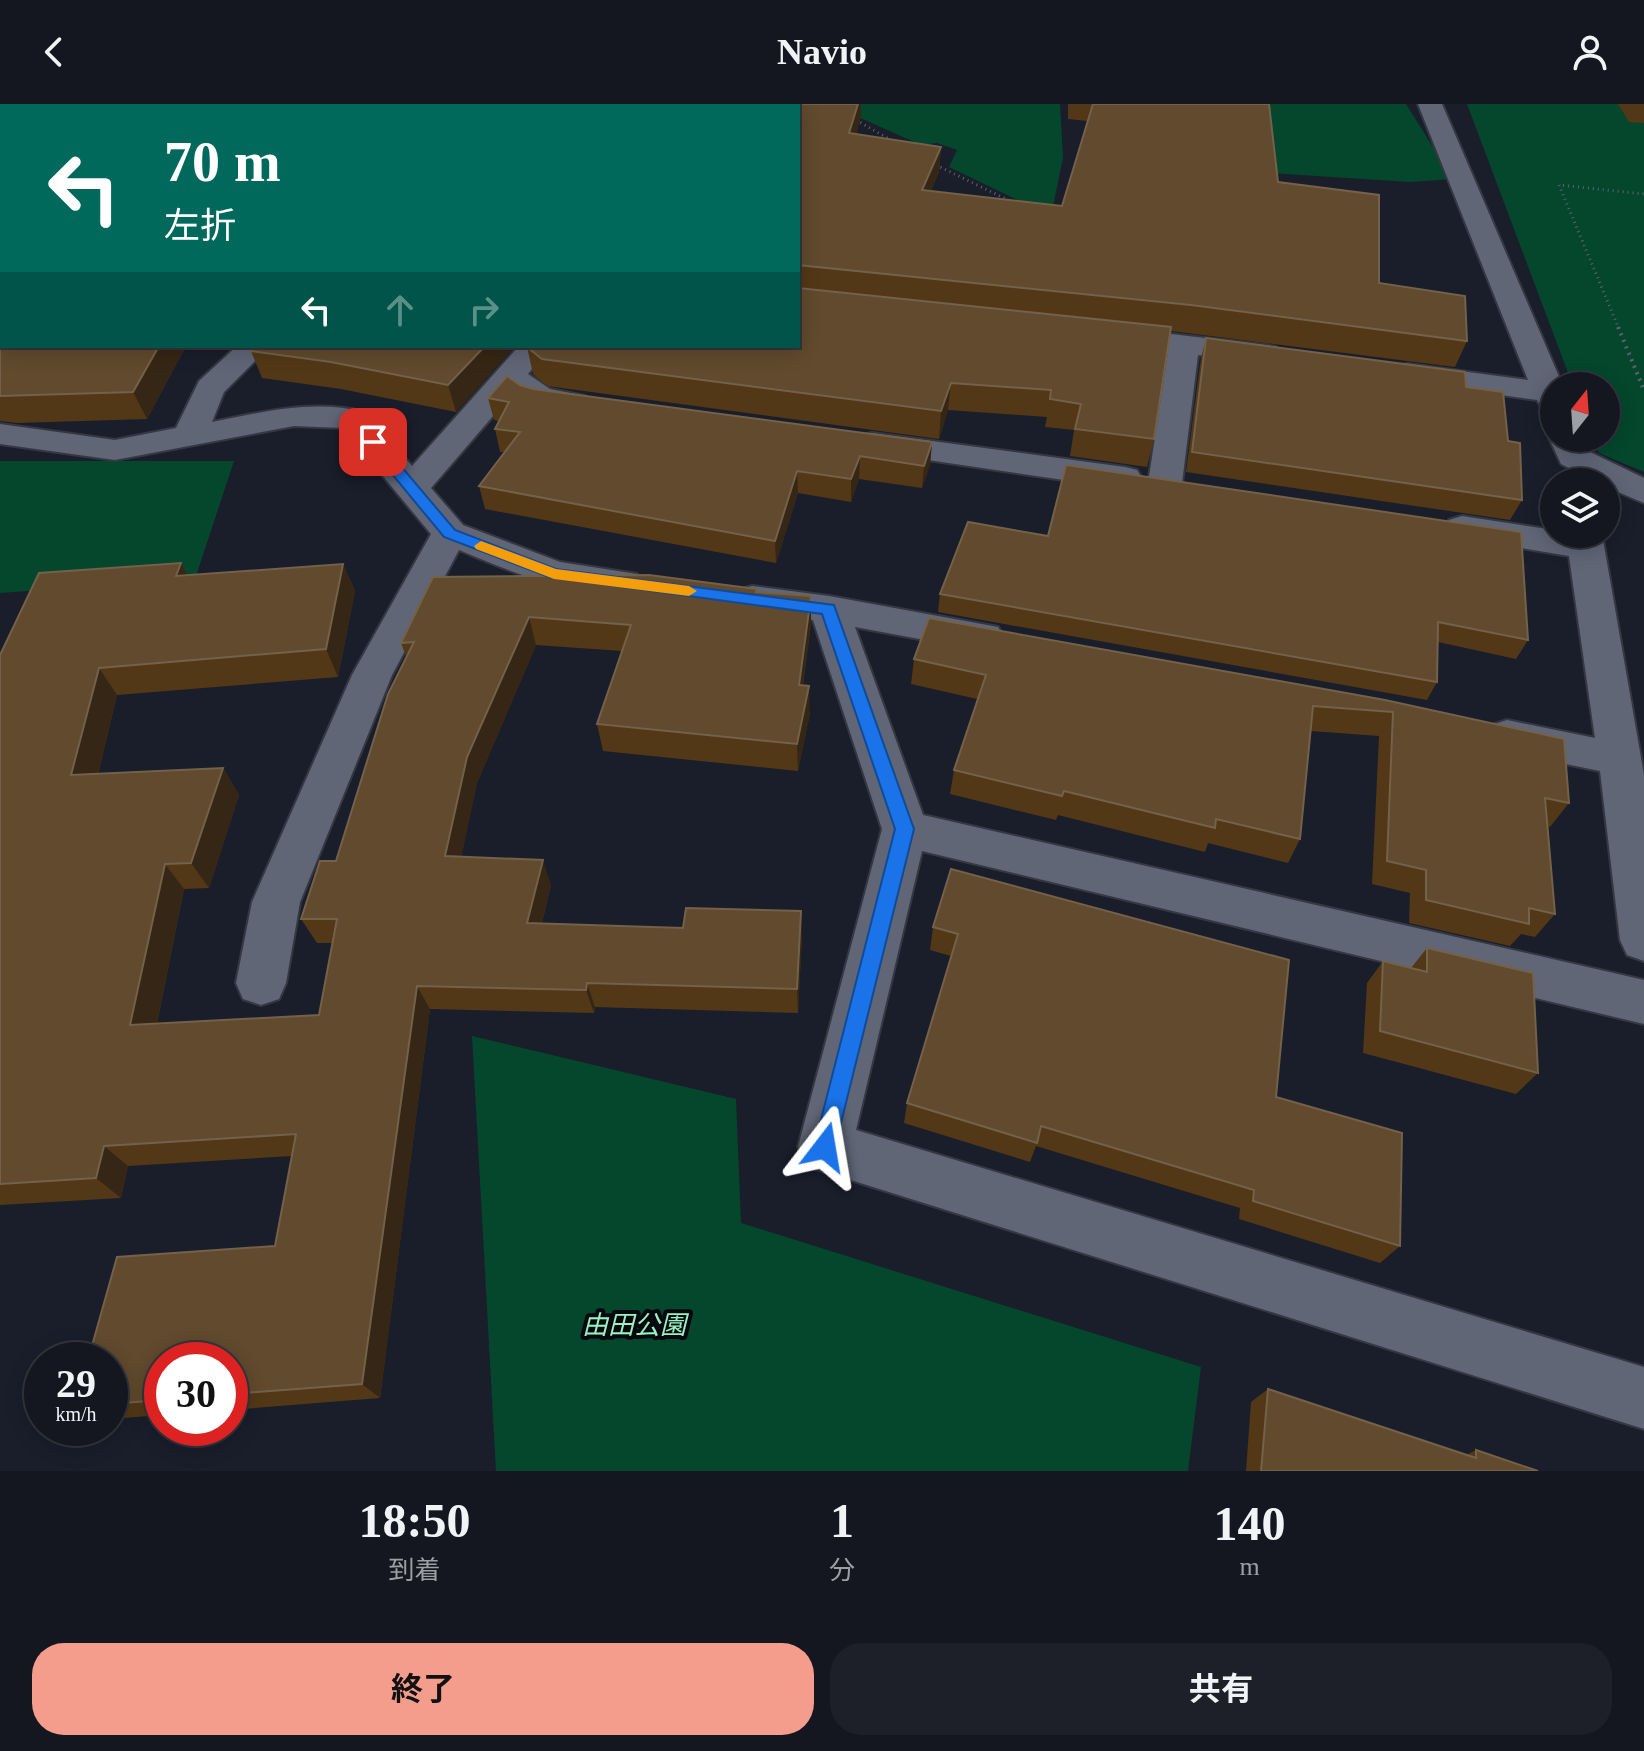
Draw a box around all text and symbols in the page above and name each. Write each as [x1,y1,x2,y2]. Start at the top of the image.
icon: back [32,30,76,74]
icon: person [1568,30,1612,74]
text: Navio [777,32,867,72]
text: 70 m [164,131,281,193]
icon: left [32,136,136,240]
text: 左折 [164,206,236,246]
icon: left [294,288,338,332]
icon: ahead [378,288,422,332]
icon: right [462,288,506,332]
north arrow [1540,372,1620,452]
map controls [1540,372,1620,548]
pin [339,408,407,476]
icon: arrive [351,420,395,464]
button: layers [1540,468,1620,548]
position arrow [783,1105,867,1189]
park label: 由田公園 [582,1311,690,1340]
speed limit sign: 30 [144,1342,248,1446]
text: 29 [56,1361,96,1406]
text: km/h [55,1403,97,1425]
text: 18:50 [359,1494,470,1547]
text: 1 [830,1494,854,1547]
text: 140 [1214,1497,1286,1550]
text: m [1239,1552,1260,1581]
text: 到着 [388,1556,441,1585]
text: 分 [829,1556,855,1585]
button: 終了 [32,1643,814,1735]
button: 共有 [830,1643,1612,1735]

